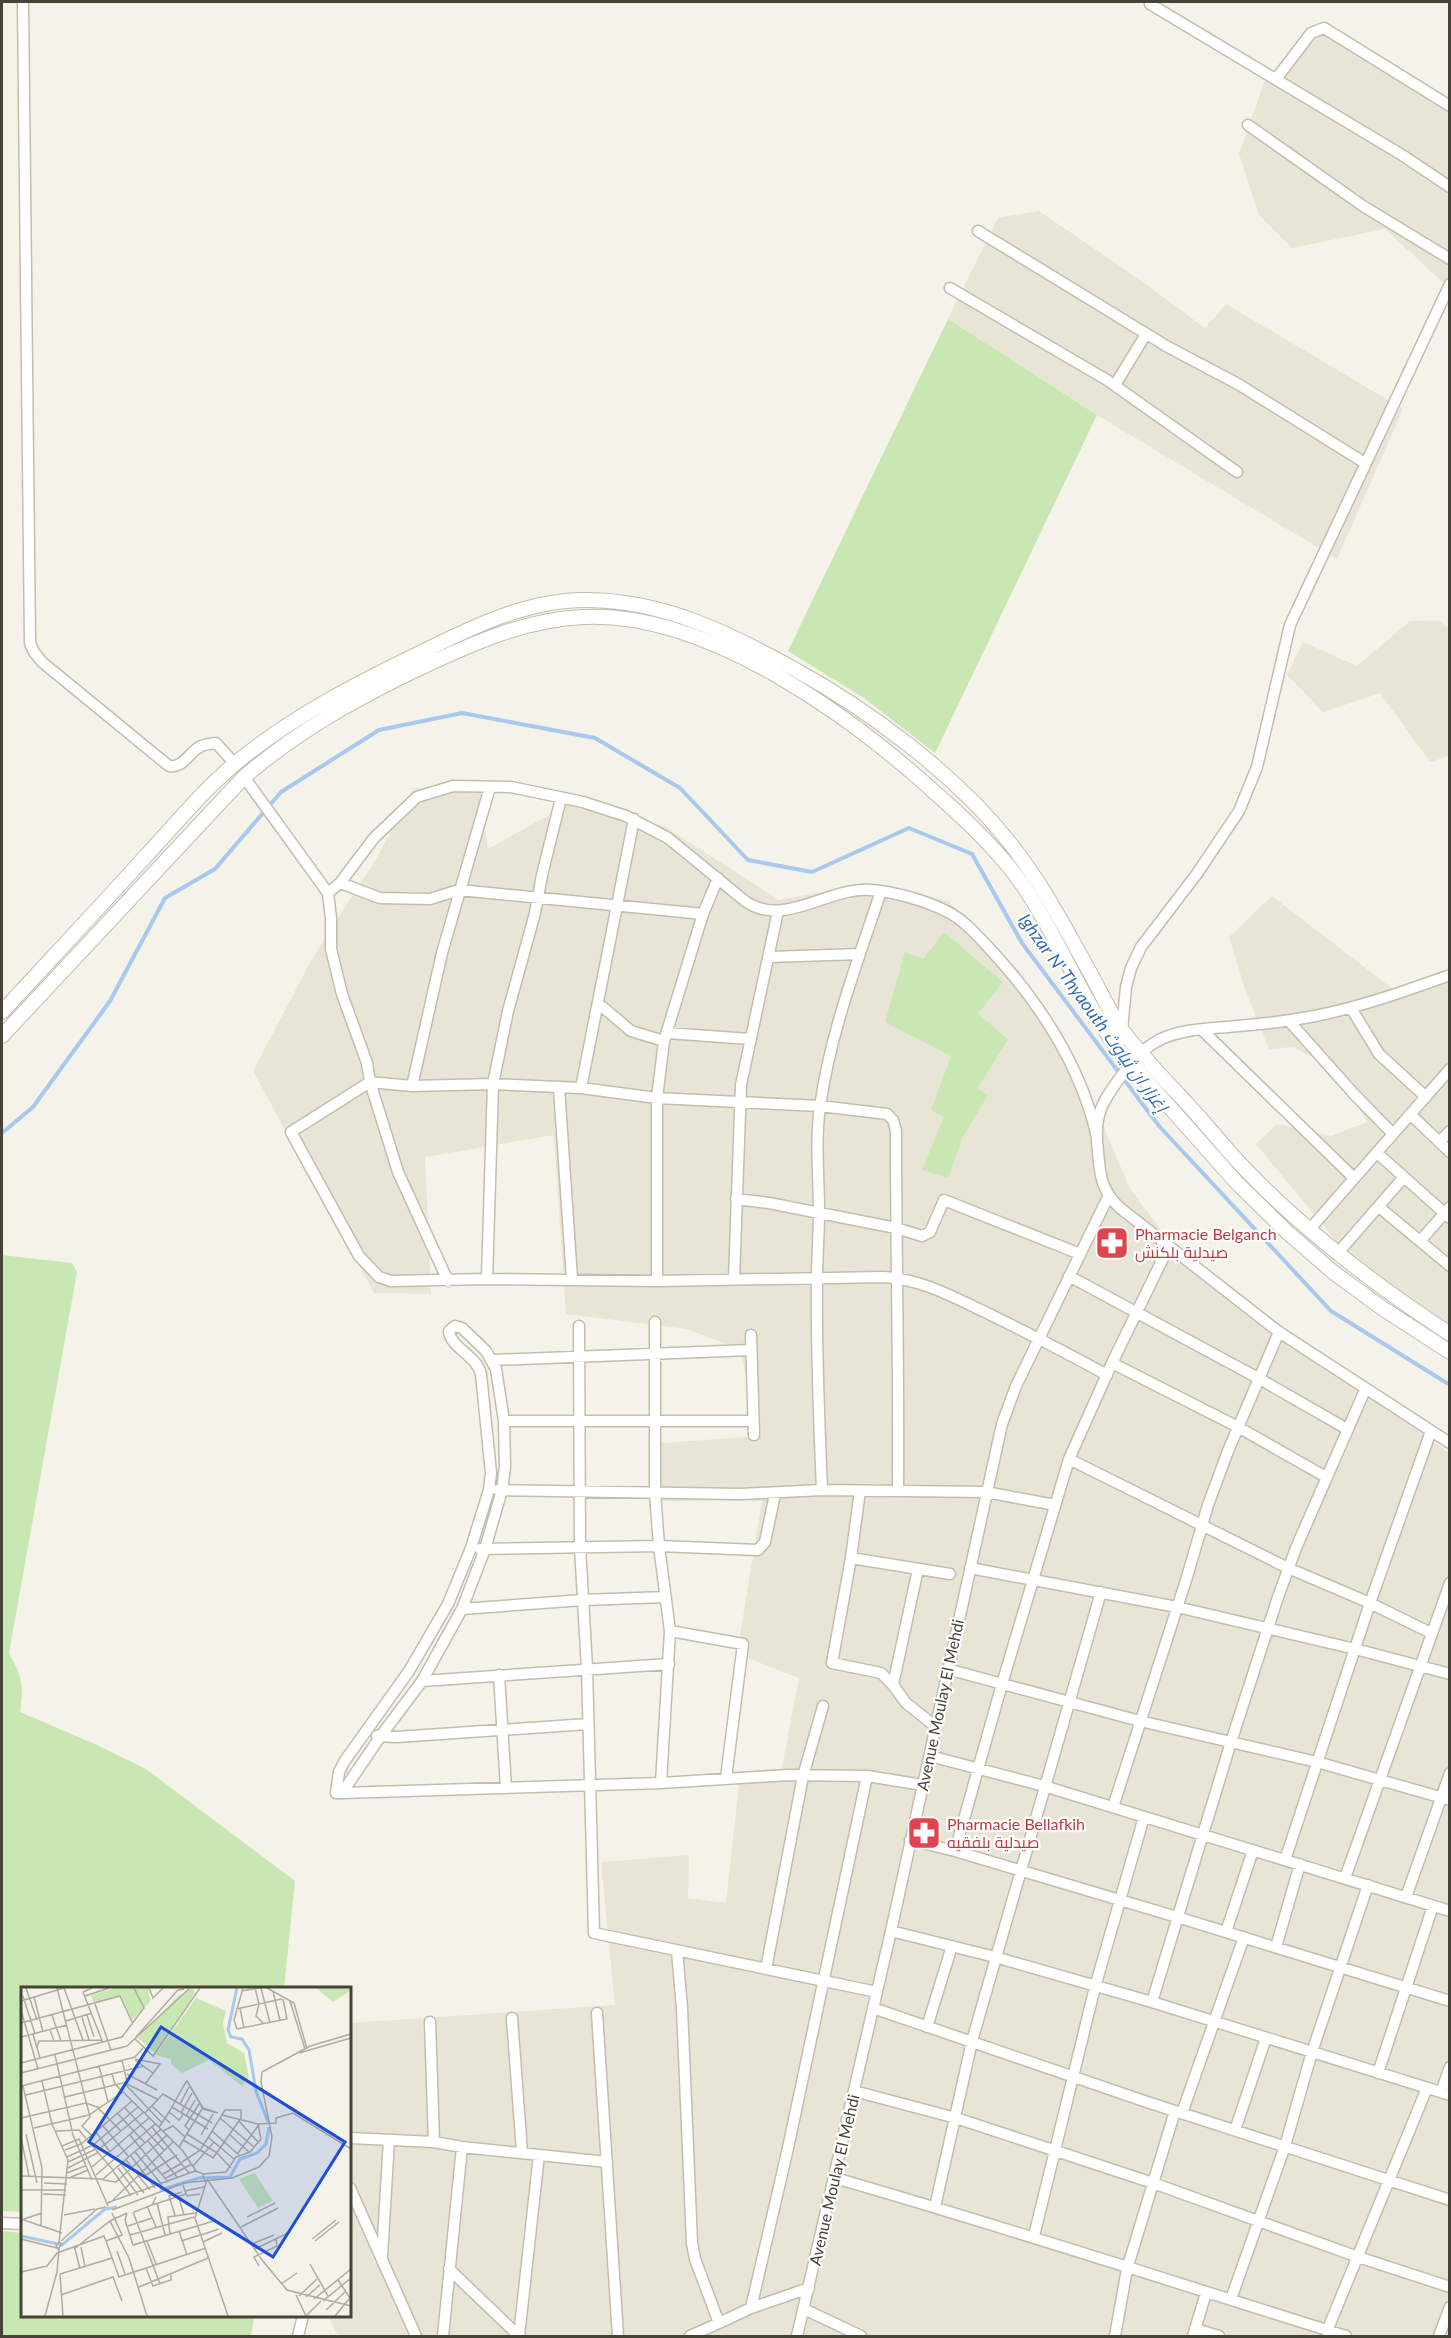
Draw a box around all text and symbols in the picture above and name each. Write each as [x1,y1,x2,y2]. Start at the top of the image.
water label: Ighzar N' Thyaouth إغزار ان ثياوث [1014,909,1175,1118]
place label: Pharmacie Belganch صيدلية بلكنش [1135,1224,1277,1263]
pharmacy icon: Pharmacie Belganch صيدلية بلكنش [1094,1225,1130,1261]
street label: Avenue Moulay El Mehdi [912,1617,967,1792]
place label: Pharmacie Bellafkih صيدلية بلفقيه [947,1814,1085,1852]
pharmacy icon: Pharmacie Bellafkih صيدلية بلفقيه [906,1815,942,1851]
inset map [21,1987,351,2317]
street label: Avenue Moulay El Mehdi [805,2093,862,2267]

